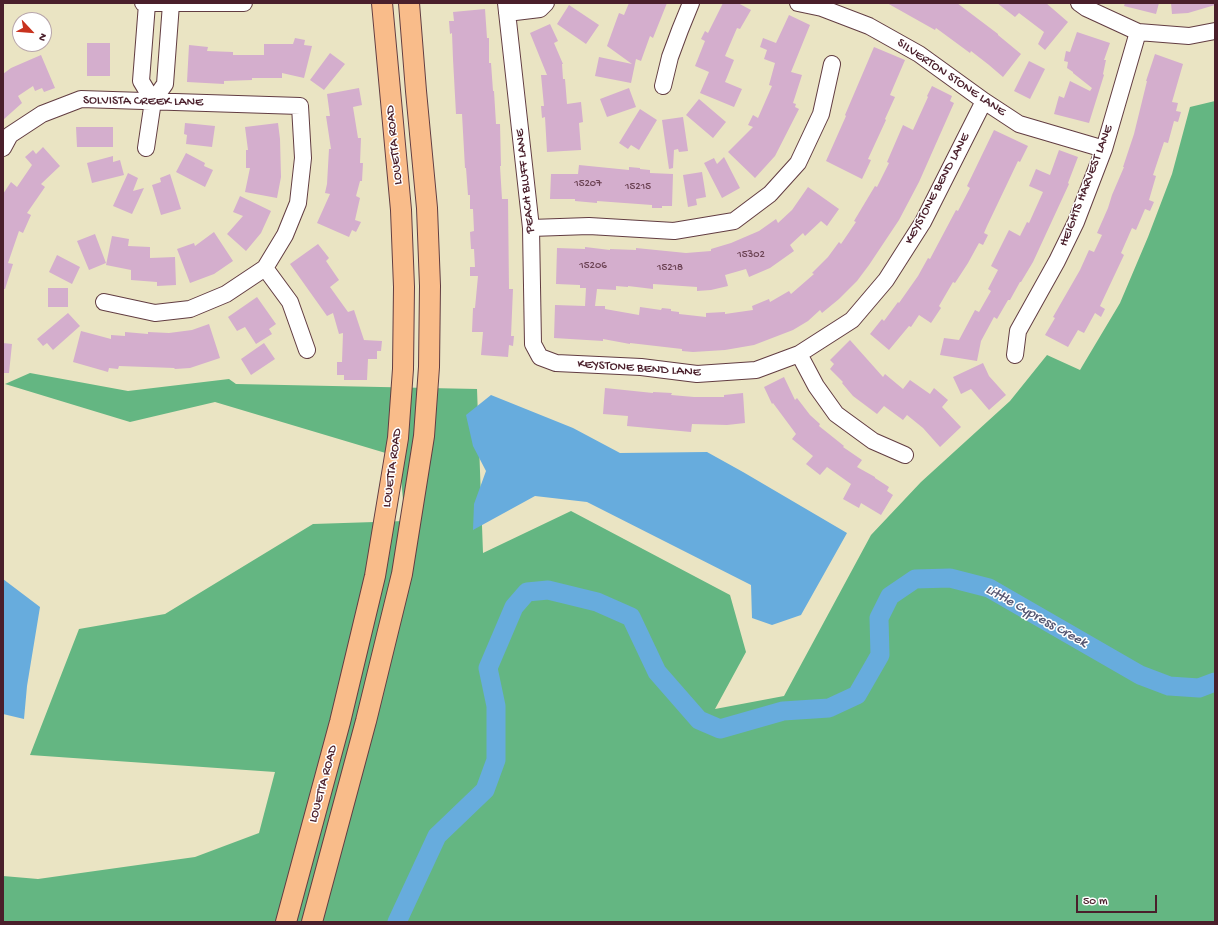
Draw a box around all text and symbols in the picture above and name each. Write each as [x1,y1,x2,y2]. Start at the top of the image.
north arrow [12,12,52,52]
text: N [35,31,49,43]
street label: SILVERTON STONE LANE [894,36,1008,120]
street label: SOLVISTA CREEK LANE [83,93,203,111]
street label: LOUETTA ROAD [383,105,407,185]
street label: HEIGHTS HARVEST LANE [1057,123,1117,249]
street label: PEACH BLUFF LANE [513,128,539,234]
street label: KEYSTONE BEND LANE [902,131,974,247]
house number: 15207 [574,177,602,191]
house number: 15215 [625,180,651,194]
house number: 15302 [737,248,765,262]
house number: 15206 [579,259,607,273]
house number: 15218 [657,261,683,275]
street label: KEYSTONE BEND LANE [577,357,701,381]
street label: LOUETTA ROAD [380,427,406,509]
water label: Little Cypress Creek [982,582,1090,652]
street label: LOUETTA ROAD [306,743,342,825]
scale bar [1078,887,1159,913]
text: 50 m [1083,895,1108,909]

